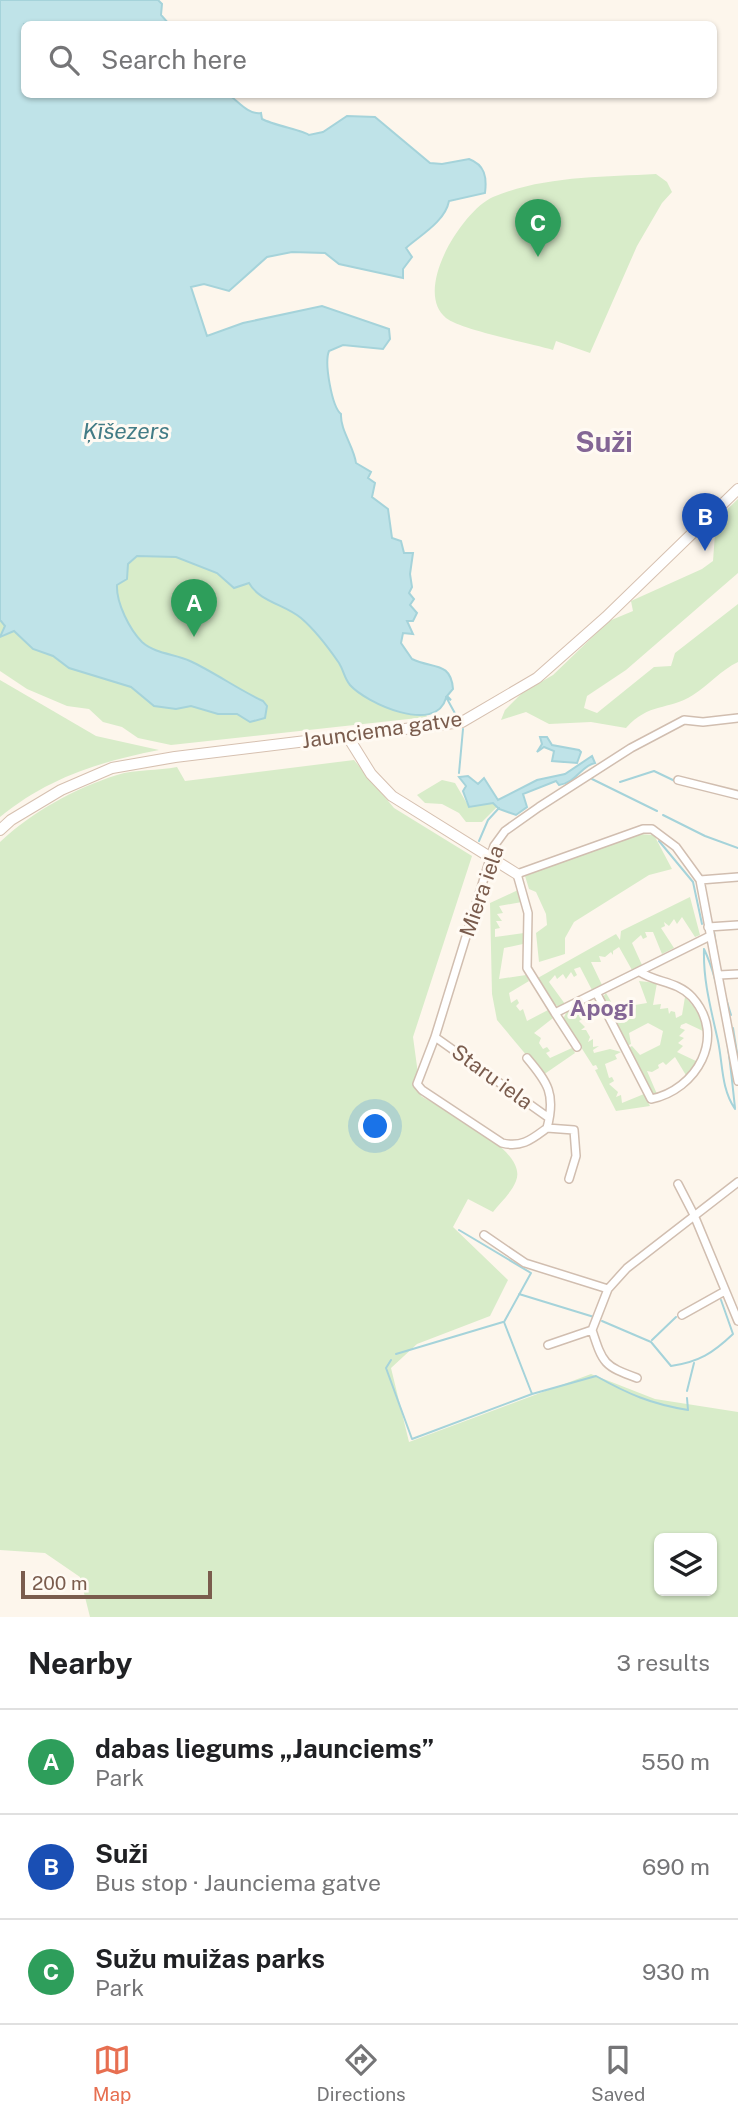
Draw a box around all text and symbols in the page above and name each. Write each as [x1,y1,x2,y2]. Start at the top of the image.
search box [21,21,717,98]
icon: search [45,41,83,79]
text: Search here [101,44,247,75]
pin: C [515,199,561,257]
water label: Ķīšezers [82,417,170,444]
district label: Suži [575,425,633,458]
pin: B [682,493,728,551]
pin: A [171,579,217,637]
street label: Jaunciema gatve [300,706,464,753]
street label: Miera iela [454,842,509,940]
district label: Apogi [570,994,634,1021]
street label: Staru iela [447,1039,538,1114]
your location [358,1109,392,1143]
map controls [654,1533,717,1596]
button: layers [654,1533,717,1596]
scale bar [21,1568,212,1600]
text: 200 m [32,1572,88,1594]
text: Nearby [28,1645,132,1681]
text: 3 results [616,1649,710,1676]
text: dabas liegums „Jaunciems” [95,1733,434,1764]
text: A [43,1748,59,1775]
text: 550 m [641,1748,710,1775]
text: Park [95,1764,144,1791]
text: Suži [95,1838,148,1869]
text: B [43,1853,59,1880]
text: 690 m [642,1853,710,1880]
text: Bus stop · Jaunciema gatve [95,1869,381,1896]
text: Sužu muižas parks [95,1943,325,1974]
text: C [43,1958,59,1985]
text: 930 m [642,1958,710,1985]
text: Park [95,1974,144,2001]
tab: Map [93,2041,131,2105]
tab: Directions [316,2041,406,2105]
tab: Saved [591,2041,645,2105]

